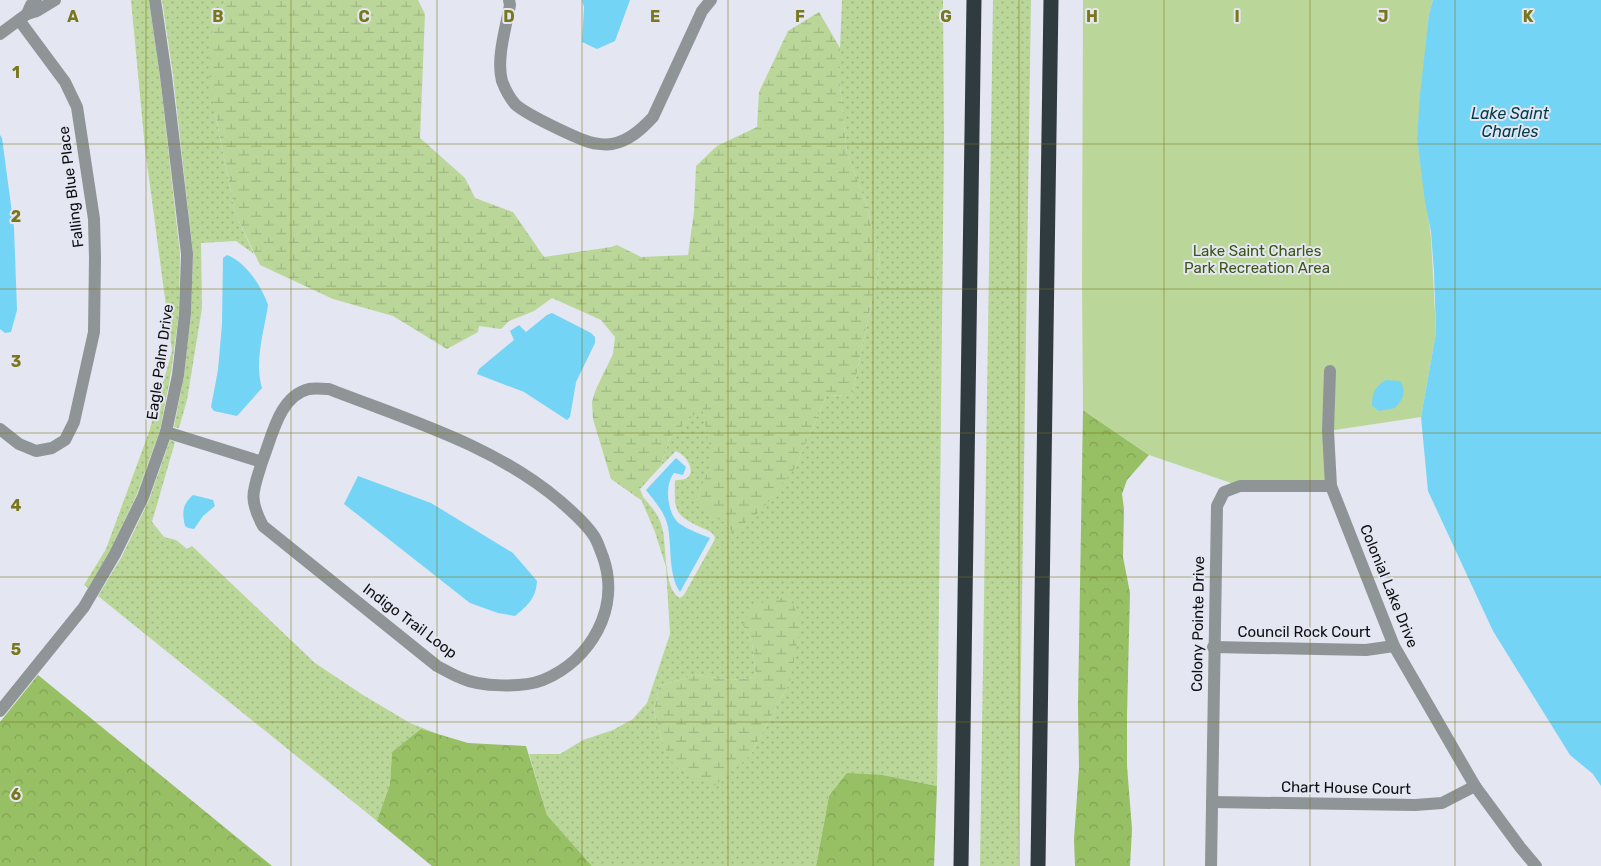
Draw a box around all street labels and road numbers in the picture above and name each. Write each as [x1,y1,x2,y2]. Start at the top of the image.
street label: Falling Blue Place [55,125,87,249]
street label: Eagle Palm Drive [143,303,177,421]
street label: Colonial Lake Drive [1356,522,1422,650]
street label: Colony Pointe Drive [1188,556,1208,692]
street label: Indigo Trail Loop [359,580,461,662]
street label: Council Rock Court [1237,623,1371,641]
street label: Chart House Court [1281,778,1411,798]

